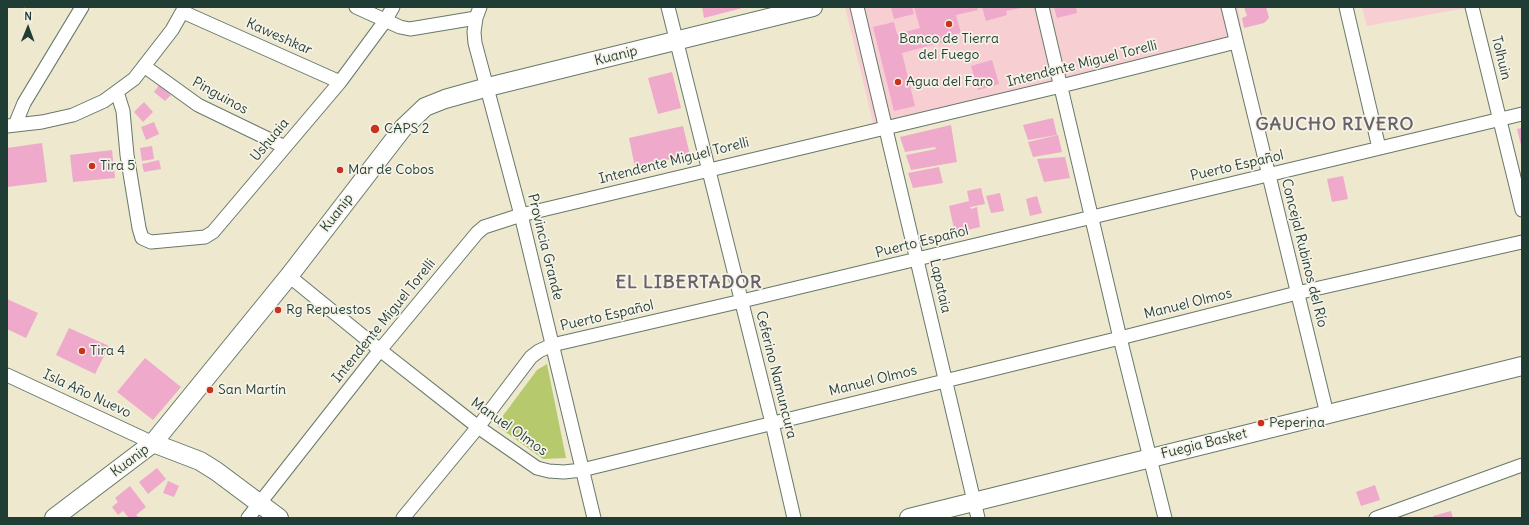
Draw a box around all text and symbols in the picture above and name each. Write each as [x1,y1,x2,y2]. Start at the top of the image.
north arrow [8,8,48,48]
text: N [24,9,32,23]
street label: Kaweshkar [243,15,315,59]
marker: Banco de Tierra del Fuego [944,19,954,29]
place label: Banco de Tierra del Fuego [899,31,999,64]
street label: Tolhuin [1487,34,1515,82]
street label: Intendente Miguel Torelli [1005,37,1159,91]
street label: Kuanip [593,43,639,69]
street label: Pinguinos [189,74,251,118]
place label: Agua del Faro [906,74,993,90]
marker: Agua del Faro [893,77,903,87]
district label: GAUCHO RIVERO [1255,114,1415,136]
street label: Ushuaia [247,115,293,165]
place label: CAPS 2 [384,121,429,137]
marker: CAPS 2 [369,123,381,135]
street label: Intendente Miguel Torelli [597,134,751,188]
street label: Puerto Español [1189,147,1285,185]
place label: Tira 5 [100,158,135,174]
marker: Tira 5 [87,161,97,171]
place label: Mar de Cobos [348,162,434,178]
marker: Mar de Cobos [335,165,345,175]
street label: Concejal Rubinos del Río [1277,177,1331,329]
street label: Kuanip [317,191,357,235]
street label: Provincia Grande [524,192,566,302]
street label: Puerto Español [874,222,970,262]
street label: Intendente Miguel Torelli [329,256,439,386]
street label: Lapataia [926,257,954,315]
district label: EL LIBERTADOR [615,272,763,294]
street label: Manuel Olmos [1142,285,1234,323]
street label: Puerto Español [559,297,655,335]
place label: Rg Repuestos [286,302,371,318]
marker: Rg Repuestos [273,305,283,315]
street label: Ceferino Namuncura [752,309,800,441]
place label: Tira 4 [90,343,125,359]
marker: Tira 4 [77,346,87,356]
street label: Manuel Olmos [827,362,919,400]
street label: Isla Año Nuevo [40,366,134,422]
place label: San Martín [218,382,286,398]
marker: San Martín [205,385,215,395]
street label: Manuel Olmos [467,394,551,460]
place label: Peperina [1269,415,1325,431]
marker: Peperina [1256,418,1266,428]
street label: Fuegia Basket [1159,425,1249,463]
street label: Kuanip [107,441,153,481]

